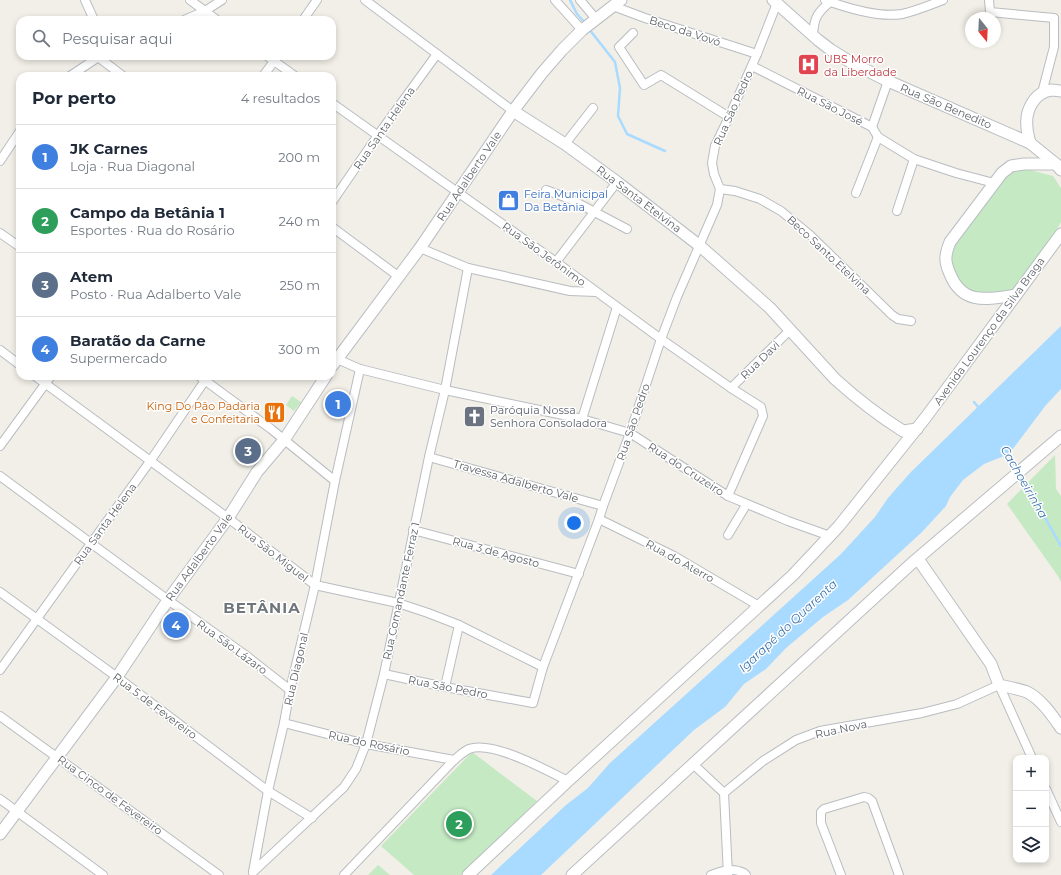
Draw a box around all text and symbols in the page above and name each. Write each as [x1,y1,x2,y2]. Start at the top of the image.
north arrow [965,12,1001,48]
street label: Beco da Vovó [648,13,723,49]
search box [16,16,336,60]
icon: search [30,27,52,49]
text: Pesquisar aqui [62,29,173,48]
hospital icon: UBS Morro da Liberdade [795,52,821,78]
place label: UBS Morro da Liberdade [824,52,897,79]
street label: Rua São Pedro [710,68,756,148]
street label: Rua São Benedito [898,80,994,132]
street label: Rua São José [795,83,866,129]
street label: Rua Santa Helena [350,84,418,172]
text: Por perto [32,88,116,108]
text: 4 resultados [241,90,320,106]
street label: Rua Adalberto Vale [434,128,504,224]
text: JK Carnes [70,139,148,158]
text: 1 [42,149,48,165]
text: 200 m [278,149,320,165]
text: Loja · Rua Diagonal [70,158,195,174]
street label: Rua Santa Etelvina [594,162,684,236]
shop icon: Feira Municipal Da Betânia [496,187,522,213]
place label: Feira Municipal Da Betânia [524,187,608,214]
text: Campo da Betânia 1 [70,203,225,222]
text: 2 [41,213,49,229]
text: 240 m [279,213,320,229]
street label: Beco Santo Etelvina [784,213,874,297]
street label: Rua São Jerônimo [499,219,589,289]
text: Esportes · Rua do Rosário [70,222,235,238]
street label: Avenida Lourenço da Silva Braga [931,254,1047,408]
text: Atem [70,267,113,286]
text: 3 [41,277,49,293]
text: 250 m [279,277,320,293]
text: Posto · Rua Adalberto Vale [70,286,241,302]
text: Baratão da Carne [70,331,206,350]
street label: Rua Davi [737,338,783,382]
text: 4 [41,341,49,357]
text: 300 m [278,341,320,357]
text: Supermercado [70,350,167,366]
street label: Rua São Pedro [613,381,653,462]
pin: 1 [325,389,351,419]
place label: King Do Pão Padaria e Confeitaria [147,399,260,426]
restaurant icon: King Do Pão Padaria e Confeitaria [262,399,288,425]
church icon: Paróquia Nossa Senhora Consoladora [461,403,487,429]
place label: Paróquia Nossa Senhora Consoladora [490,403,607,430]
pin: 3 [235,436,261,466]
street label: Rua do Cruzeiro [645,439,727,499]
water label: Cachoeirinha [998,443,1051,521]
street label: Travessa Adalberto Vale [452,456,581,506]
street label: Rua Santa Helena [70,480,140,568]
street label: Rua Adalberto Vale [162,510,236,604]
your location [564,513,584,533]
street label: Rua São Miguel [235,521,311,585]
street label: Rua Comandante Ferraz 1 [380,521,422,661]
street label: Rua 3 de Agosto [451,534,541,570]
street label: Rua do Aterro [643,536,717,586]
water label: Igarapé do Quarenta [735,576,840,675]
district label: BETÂNIA [223,598,301,617]
pin: 4 [163,610,189,640]
street label: Rua São Lázaro [194,617,270,677]
street label: Rua Diagonal [281,631,311,707]
street label: Rua 5 de Fevereiro [110,670,200,742]
street label: Rua São Pedro [407,672,489,702]
street label: Rua Nova [814,717,868,741]
street label: Rua do Rosário [327,728,411,758]
street label: Rua Cinco de Fevereiro [55,752,165,838]
map controls [1013,755,1049,863]
button: + [1013,755,1049,791]
button: − [1013,791,1049,827]
pin: 2 [446,809,472,839]
button: layers [1013,827,1049,863]

